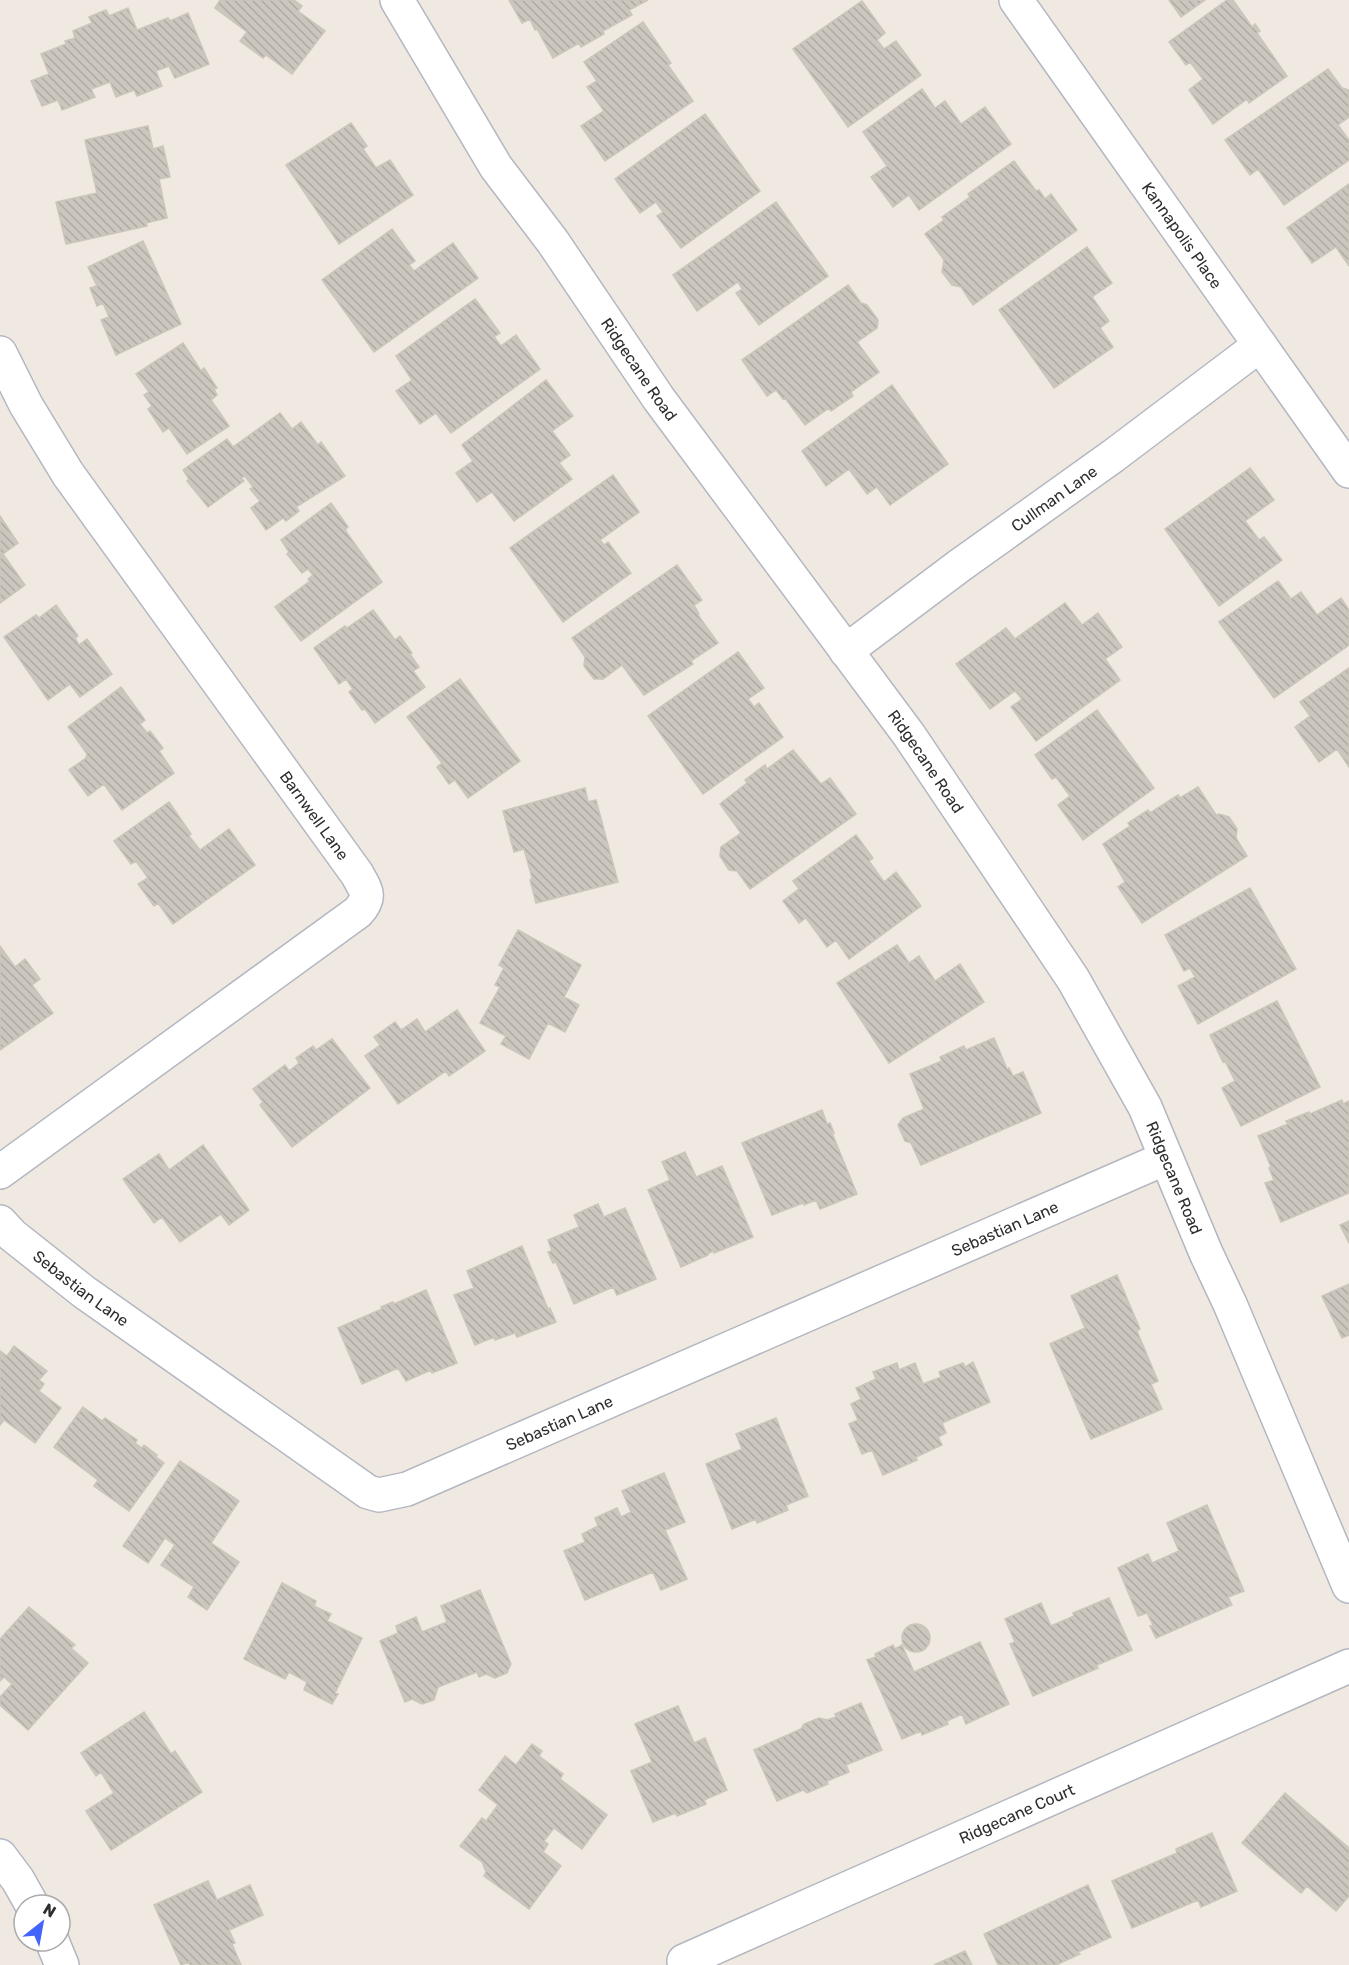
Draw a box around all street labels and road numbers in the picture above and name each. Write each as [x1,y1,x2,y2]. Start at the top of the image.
street label: Kannapolis Place [1138,178,1226,292]
street label: Ridgecane Road [597,314,681,424]
street label: Cullman Lane [1007,461,1101,535]
street label: Ridgecane Road [884,706,968,816]
street label: Barnwell Lane [276,767,353,863]
street label: Ridgecane Road [1142,1118,1207,1237]
street label: Sebastian Lane [948,1197,1061,1260]
street label: Sebastian Lane [30,1246,133,1330]
street label: Sebastian Lane [503,1391,616,1454]
street label: Ridgecane Court [956,1779,1078,1847]

